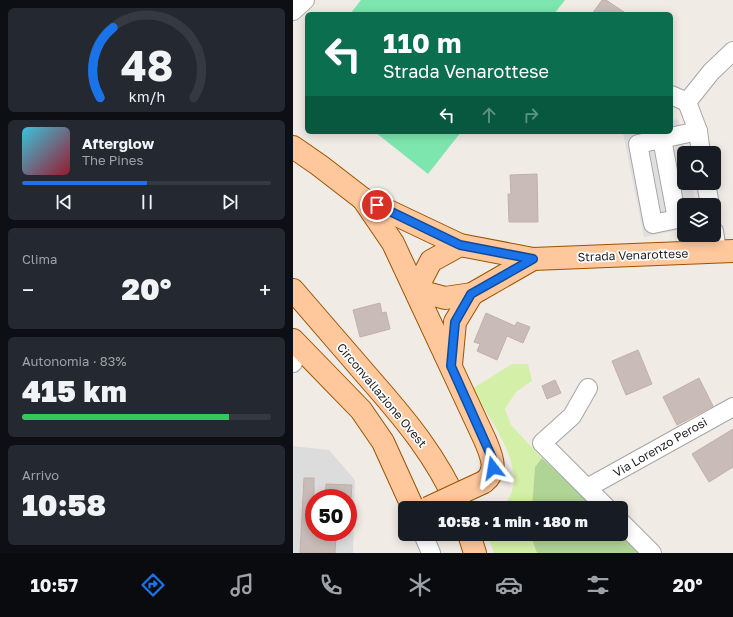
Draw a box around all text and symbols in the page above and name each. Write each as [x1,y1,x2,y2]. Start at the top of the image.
text: 110 m [383,26,462,59]
icon: left [317,28,369,80]
text: 48 [120,40,173,90]
text: Strada Venarottese [383,60,549,82]
text: km/h [128,88,165,105]
icon: left [436,104,458,126]
icon: ahead [478,104,500,126]
icon: right [520,104,542,126]
text: Afterglow [82,134,154,152]
map controls [677,146,721,242]
button: search [677,146,721,190]
text: The Pines [82,152,143,168]
pin [360,188,394,222]
icon: previous [53,191,75,213]
icon: pause [136,191,158,213]
icon: next [219,191,241,213]
icon: arrive [366,194,388,216]
button: layers [677,198,721,242]
street label: Strada Venarottese [577,246,689,264]
text: Clima [22,251,57,267]
text: 20° [121,271,172,307]
text: − [22,276,34,303]
text: + [259,276,271,303]
street label: Circonvallazione Ovest [334,340,430,450]
text: Autonomia · 83% [22,353,126,369]
text: 415 km [22,373,127,409]
street label: Via Lorenzo Perosi [610,414,710,480]
position arrow [472,447,514,489]
text: Arrivo [22,467,59,483]
text: 10:58 [22,487,106,523]
speed limit sign: 50 [305,489,357,541]
text: 10:58 · 1 min · 180 m [438,512,588,530]
icon: directions [139,571,167,599]
icon: music [228,571,256,599]
icon: phone [317,571,345,599]
icon: climate [406,571,434,599]
icon: car [495,571,523,599]
icon: filters [584,571,612,599]
text: 10:57 [30,574,78,596]
text: 20° [673,574,703,596]

